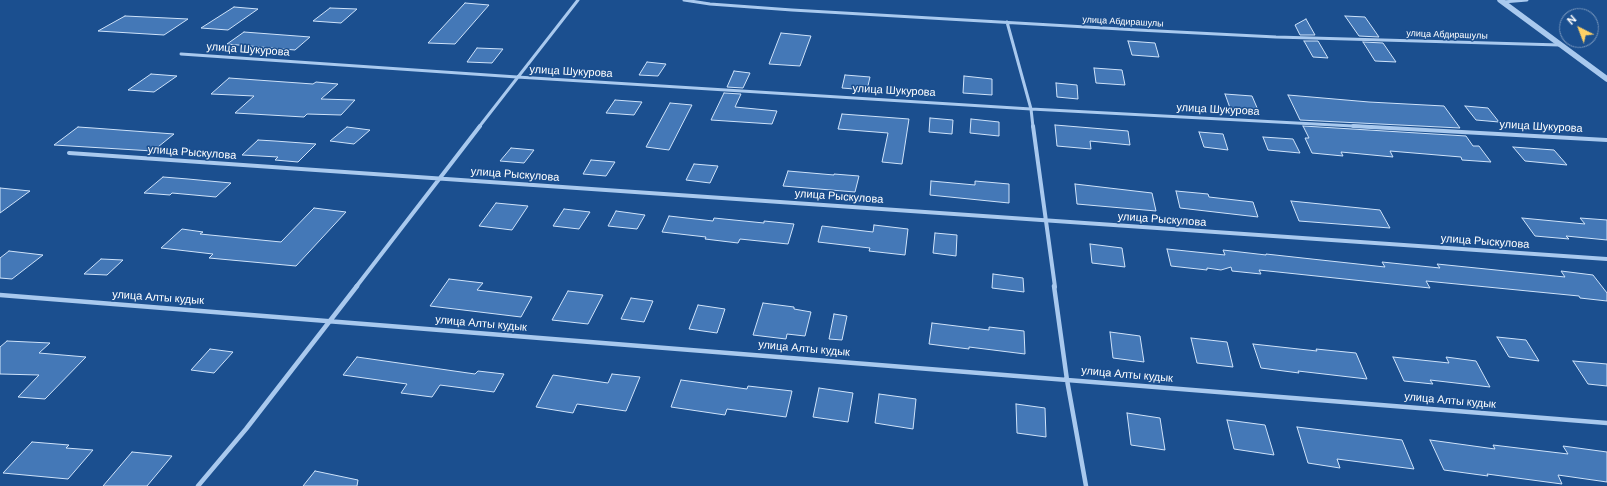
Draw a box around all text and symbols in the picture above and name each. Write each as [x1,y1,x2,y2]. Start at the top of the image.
north arrow [1559,8,1599,48]
text: N [1564,12,1579,28]
street label: улица Абдирашулы [1082,14,1164,30]
street label: улица Абдирашулы [1406,28,1488,42]
street label: улица Шукурова [206,41,290,59]
street label: улица Шукурова [529,63,613,81]
street label: улица Шукурова [852,82,936,100]
street label: улица Шукурова [1176,101,1260,119]
street label: улица Шукурова [1499,118,1583,136]
street label: улица Рыскулова [147,143,237,163]
street label: улица Рыскулова [470,165,560,185]
street label: улица Рыскулова [794,187,884,207]
street label: улица Рыскулова [1117,210,1207,230]
street label: улица Рыскулова [1440,232,1530,252]
street label: улица Алты кудык [112,288,204,308]
street label: улица Алты кудык [435,313,527,335]
street label: улица Алты кудык [758,338,850,360]
street label: улица Алты кудык [1081,364,1173,386]
street label: улица Алты кудык [1404,390,1496,412]

